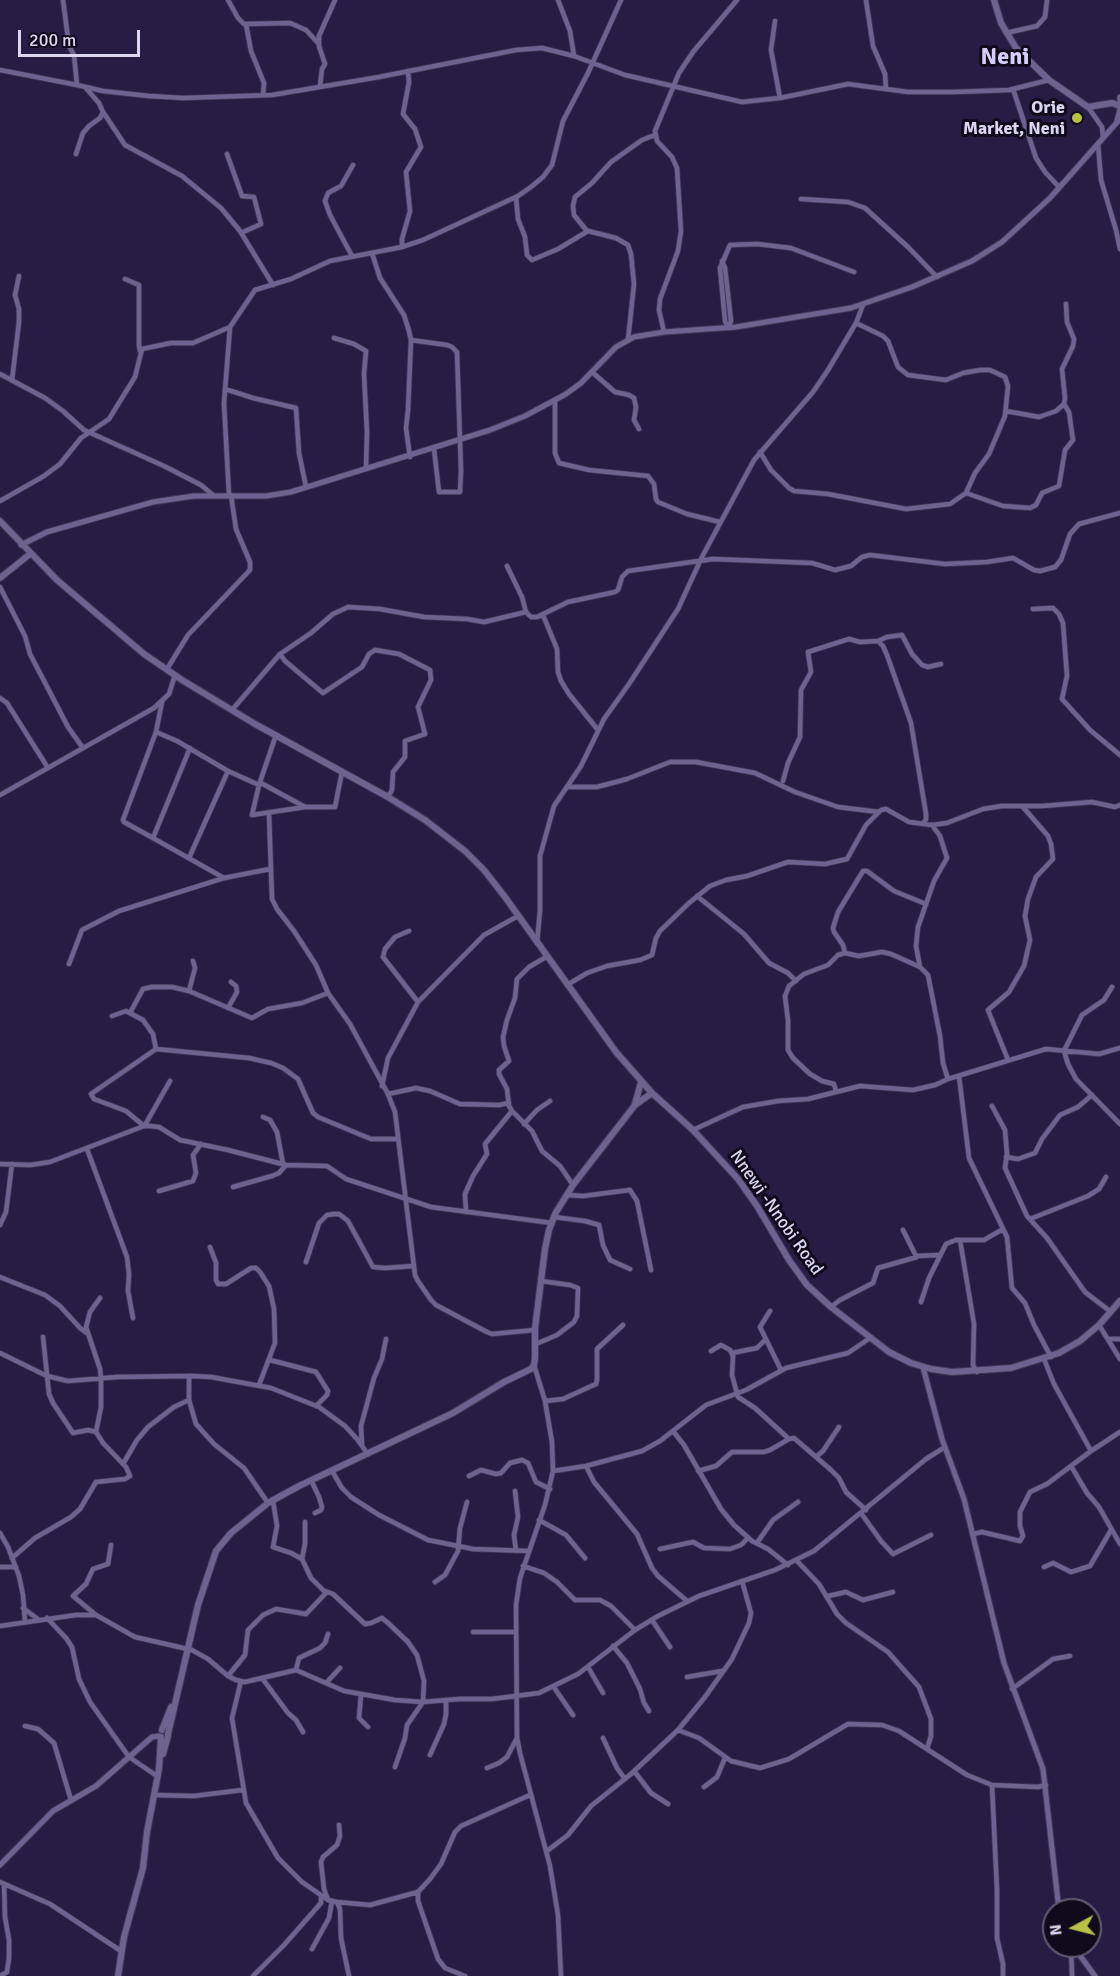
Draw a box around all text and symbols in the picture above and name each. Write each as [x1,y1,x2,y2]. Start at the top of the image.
scale bar [21,18,142,56]
text: 200 m [29,29,76,51]
district label: Neni [981,44,1029,72]
place label: Orie Market, Neni [963,97,1065,140]
marker: Orie Market, Neni [1070,111,1084,125]
street label: Nnewi -Nnobi Road [725,1146,827,1280]
north arrow [1042,1898,1102,1958]
text: N [1046,1923,1067,1937]

